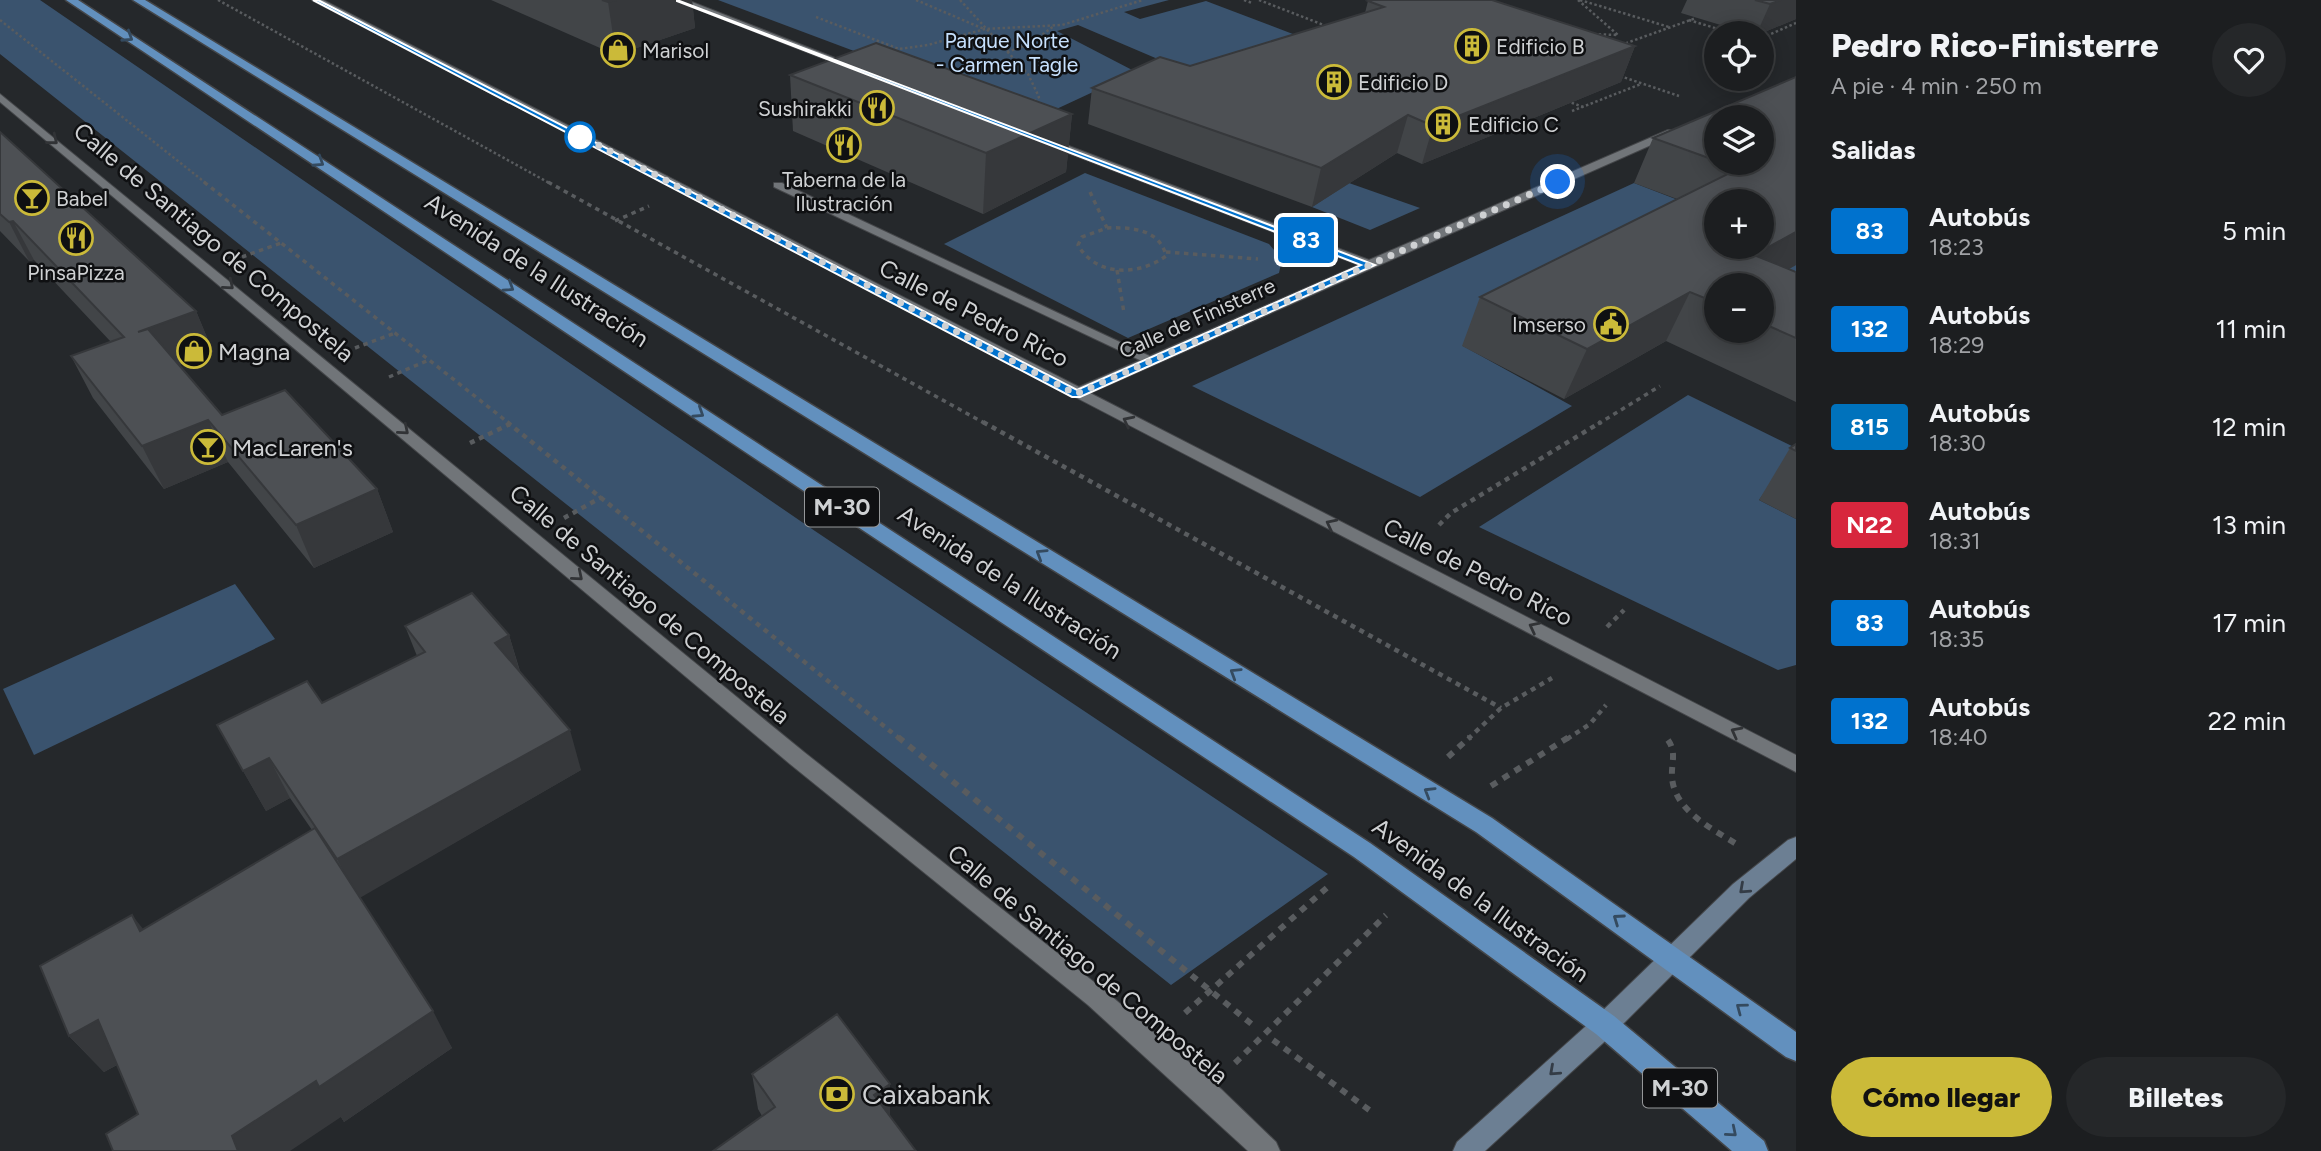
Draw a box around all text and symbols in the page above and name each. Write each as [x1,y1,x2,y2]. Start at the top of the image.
map controls [1704,21,1774,343]
button: locate [1704,21,1774,91]
button: heart [2212,23,2286,97]
text: Pedro Rico-Finisterre [1831,26,2158,65]
building icon: Edificio B [1453,27,1491,65]
park label: Parque Norte - Carmen Tagle [936,28,1078,77]
one-way arrow [121,29,134,42]
shop icon: Marisol [599,31,637,69]
place label: Edificio B [1496,34,1585,59]
place label: Marisol [642,38,709,63]
building icon: Edificio D [1315,63,1353,101]
place label: Edificio D [1358,70,1448,95]
text: A pie · 4 min · 250 m [1831,72,2042,100]
restaurant icon: Sushirakki [858,89,896,127]
place label: Sushirakki [758,96,852,121]
building icon: Edificio C [1424,105,1462,143]
button: layers [1704,105,1774,175]
place label: Edificio C [1468,112,1559,137]
street label: Calle de Santiago de Compostela [68,116,360,368]
unlabelled marker [565,122,595,152]
restaurant icon: Taberna de la Ilustración [825,126,863,164]
one-way arrow [45,132,57,145]
text: Salidas [1831,134,1915,166]
one-way arrow [311,154,324,166]
your location [1540,164,1575,199]
place label: Taberna de la Ilustración [782,167,906,216]
bar icon: Babel [13,179,51,217]
place label: Babel [56,186,108,211]
street label: Avenida de la Ilustración [420,187,654,353]
button: + [1704,189,1774,259]
text: Autobús [1929,201,2030,233]
text: 5 min [2222,215,2286,247]
text: 83 [1855,216,1884,245]
line badge: 83 [1274,217,1338,263]
restaurant icon: PinsaPizza [57,219,95,257]
text: 83 [1292,225,1320,254]
text: 18:23 [1929,233,1984,261]
street label: Calle de Pedro Rico [875,253,1073,373]
place label: PinsaPizza [27,260,125,285]
street label: Calle de Finisterre [1115,272,1279,364]
button: − [1704,273,1774,343]
one-way arrow [220,277,233,289]
one-way arrow [501,279,514,291]
text: Autobús [1929,299,2030,331]
public building icon: Imserso [1592,305,1630,343]
place label: Imserso [1512,312,1586,337]
text: 11 min [2215,313,2286,345]
text: 132 [1851,314,1888,343]
text: 18:29 [1929,331,1984,359]
shop icon: Magna [175,332,213,370]
place label: Magna [218,337,290,366]
text: Autobús [1929,397,2030,429]
one-way arrow [691,404,704,417]
text: 12 min [2212,411,2286,443]
text: 815 [1850,412,1889,441]
one-way arrow [1123,415,1135,429]
one-way arrow [395,422,408,434]
bar icon: MacLaren's [189,428,227,466]
text: 18:30 [1929,429,1986,457]
place label: MacLaren's [232,433,353,462]
street label: Calle de Santiago de Compostela [504,478,796,730]
road number: M-30 [805,488,879,526]
text: Autobús [1929,495,2030,527]
street label: Avenida de la Ilustración [893,499,1127,665]
text: 13 min [2212,509,2286,541]
text: N22 [1846,510,1893,539]
street label: Calle de Pedro Rico [1379,512,1577,632]
one-way arrow [1326,519,1338,533]
text: 18:31 [1929,527,1980,555]
one-way arrow [1036,549,1049,562]
one-way arrow [570,568,583,580]
text: Autobús [1929,593,2030,625]
text: 17 min [2212,607,2286,639]
text: 83 [1855,608,1884,637]
one-way arrow [1529,622,1541,636]
text: 18:35 [1929,625,1984,653]
one-way arrow [1229,669,1242,682]
text: Autobús [1929,691,2030,723]
text: 22 min [2208,705,2286,737]
text: 132 [1851,706,1888,735]
text: 18:40 [1929,723,1987,751]
one-way arrow [1730,727,1743,741]
one-way arrow [1423,788,1436,801]
street label: Avenida de la Ilustración [1367,812,1595,988]
street label: Calle de Santiago de Compostela [942,838,1234,1090]
one-way arrow [1739,881,1752,893]
one-way arrow [1613,915,1626,927]
one-way arrow [1736,1003,1749,1016]
button: Cómo llegar [1831,1057,2052,1137]
button: Billetes [2066,1057,2286,1137]
one-way arrow [1549,1063,1562,1075]
road number: M-30 [1643,1068,1717,1107]
bank icon: Caixabank [818,1075,856,1113]
place label: Caixabank [862,1077,991,1111]
one-way arrow [1724,1124,1737,1136]

